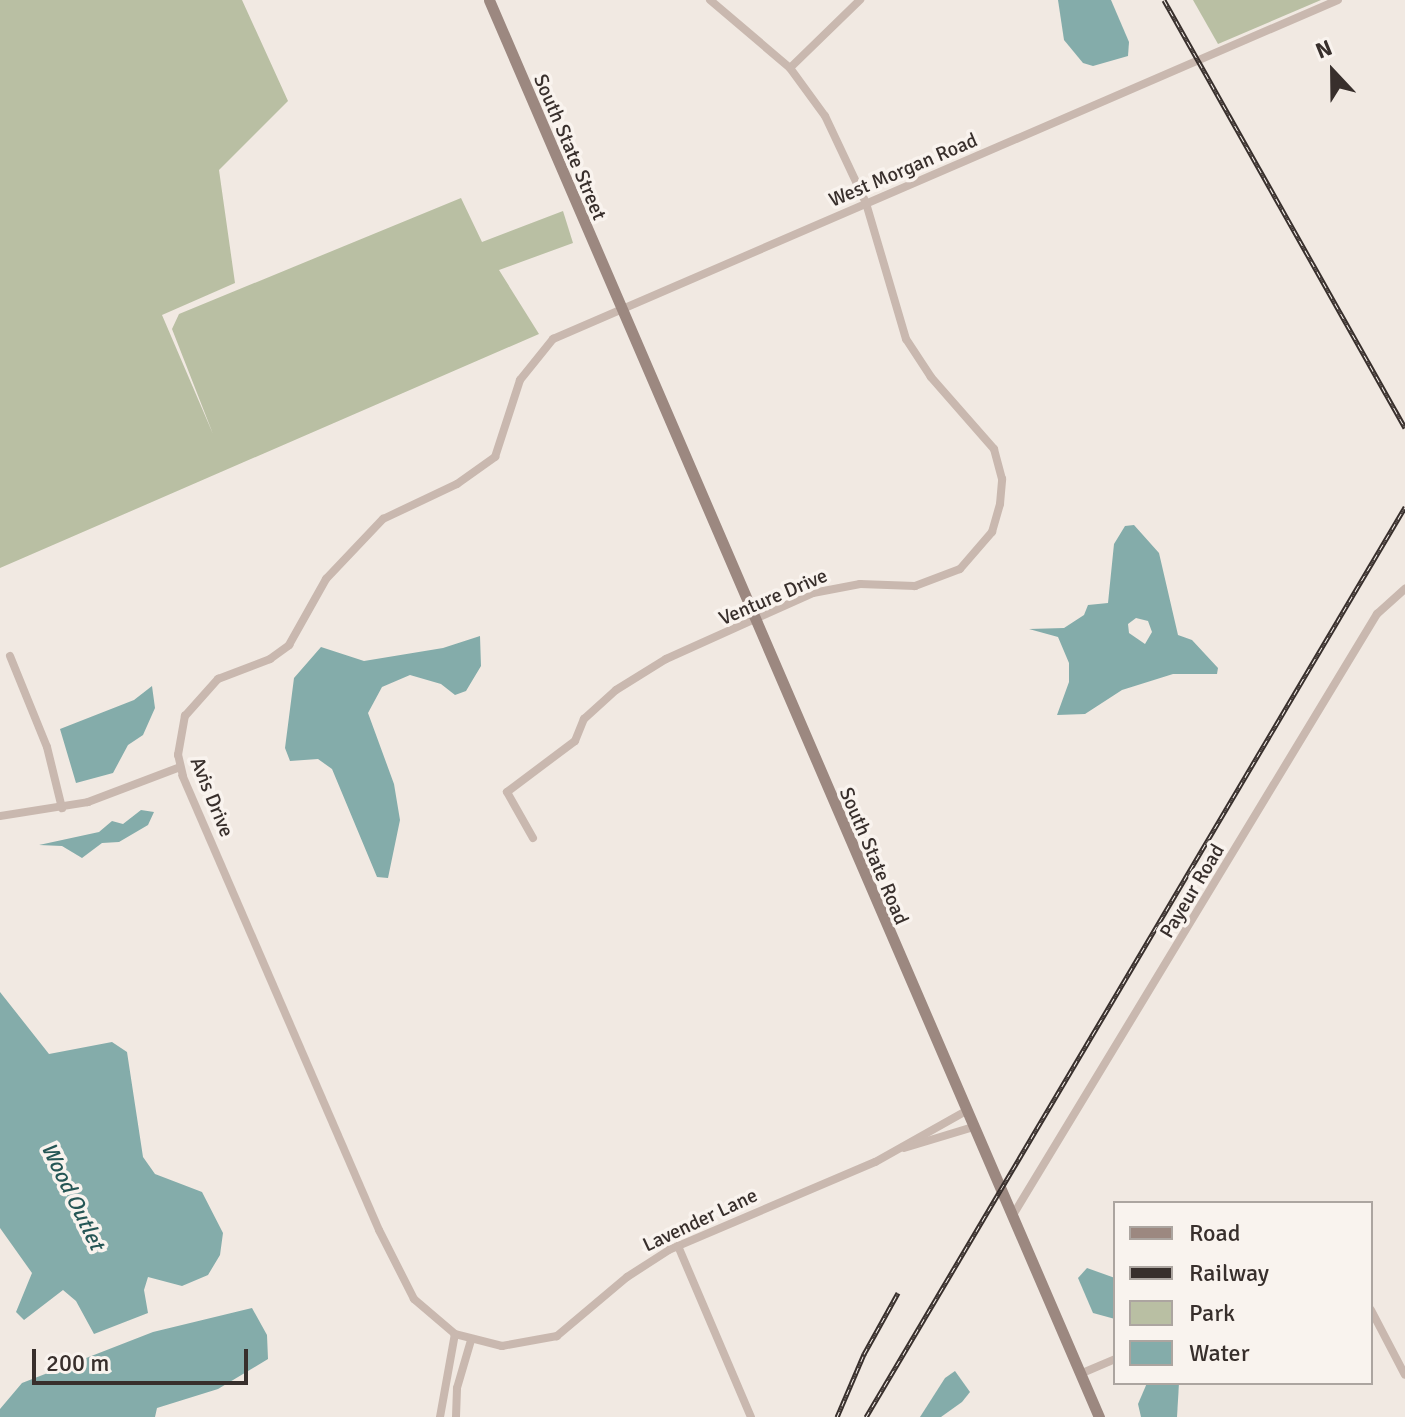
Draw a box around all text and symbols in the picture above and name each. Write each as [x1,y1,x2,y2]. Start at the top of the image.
north arrow [1293,32,1373,112]
text: N [1312,34,1336,65]
street label: South State Street [528,70,612,224]
street label: West Morgan Road [825,128,981,212]
street label: Venture Drive [715,563,831,631]
street label: Avis Drive [185,754,239,840]
street label: South State Road [834,784,914,928]
street label: Payeur Road [1155,840,1229,942]
water label: Wood Outlet [36,1138,110,1254]
street label: Lavender Lane [639,1183,761,1257]
legend [1113,1201,1373,1385]
text: Road [1189,1218,1240,1248]
text: Railway [1189,1258,1269,1288]
text: Park [1189,1298,1235,1328]
scale bar [36,1333,252,1383]
text: Water [1189,1338,1249,1368]
text: 200 m [46,1348,109,1378]

